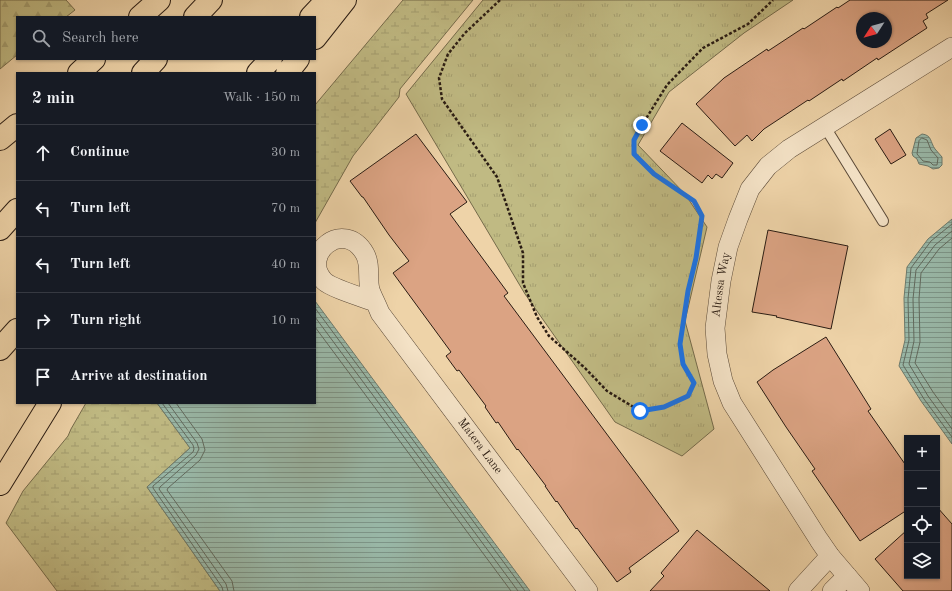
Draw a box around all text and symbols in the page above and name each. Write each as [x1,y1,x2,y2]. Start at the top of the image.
north arrow [856,12,892,48]
search box [16,16,316,60]
icon: search [30,27,52,49]
text: Search here [62,31,139,46]
text: 2 min [32,90,75,107]
text: Walk · 150 m [223,91,300,104]
route end [633,116,651,134]
icon: ahead [32,142,54,164]
text: Continue [70,145,129,160]
text: 30 m [271,146,300,159]
icon: left [32,198,54,220]
text: Turn left [70,201,130,216]
text: 70 m [271,202,300,215]
street label: Altessa Way [710,251,733,318]
icon: left [32,254,54,276]
text: Turn left [70,257,130,272]
text: 40 m [271,258,300,271]
icon: right [32,310,54,332]
text: Turn right [70,313,141,328]
text: 10 m [271,314,300,327]
icon: arrive [32,366,54,388]
text: Arrive at destination [70,369,208,384]
route start [631,402,649,420]
street label: Matera Lane [455,416,505,477]
map controls [904,435,940,579]
button: + [904,435,940,471]
button: − [904,471,940,507]
button: locate [904,507,940,543]
button: layers [904,543,940,579]

